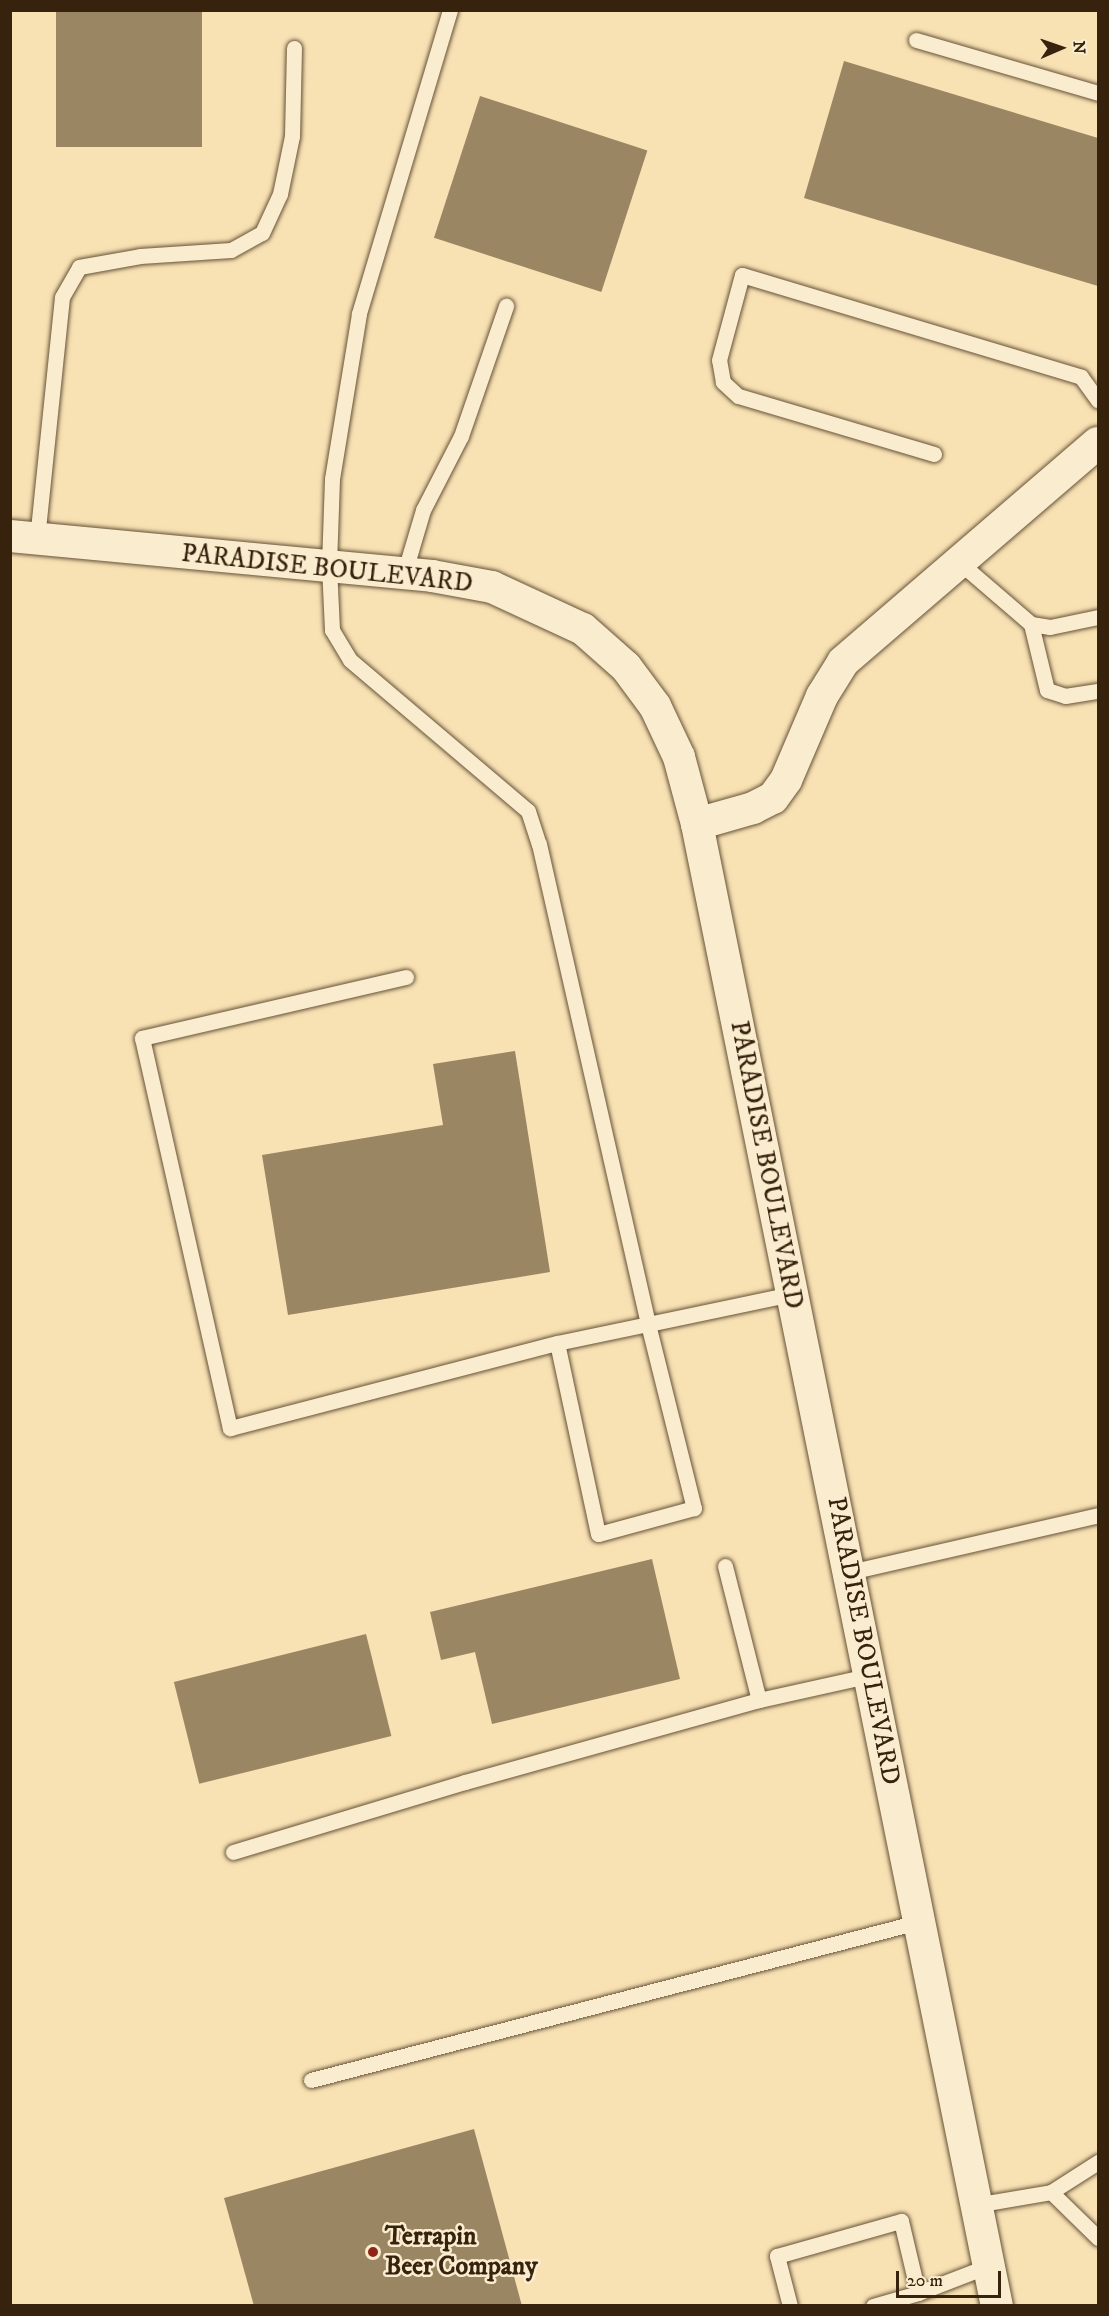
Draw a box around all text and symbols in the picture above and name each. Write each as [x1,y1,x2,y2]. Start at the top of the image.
north arrow [1031,18,1091,78]
text: N [1069,40,1089,54]
street label: PARADISE BOULEVARD [180,538,474,600]
street label: PARADISE BOULEVARD [723,1018,809,1312]
street label: PARADISE BOULEVARD [820,1494,906,1788]
place label: Terrapin Beer Company [385,2221,538,2282]
marker: Terrapin Beer Company [366,2245,380,2259]
scale bar [899,2259,1004,2297]
text: 20 m [907,2270,943,2292]

